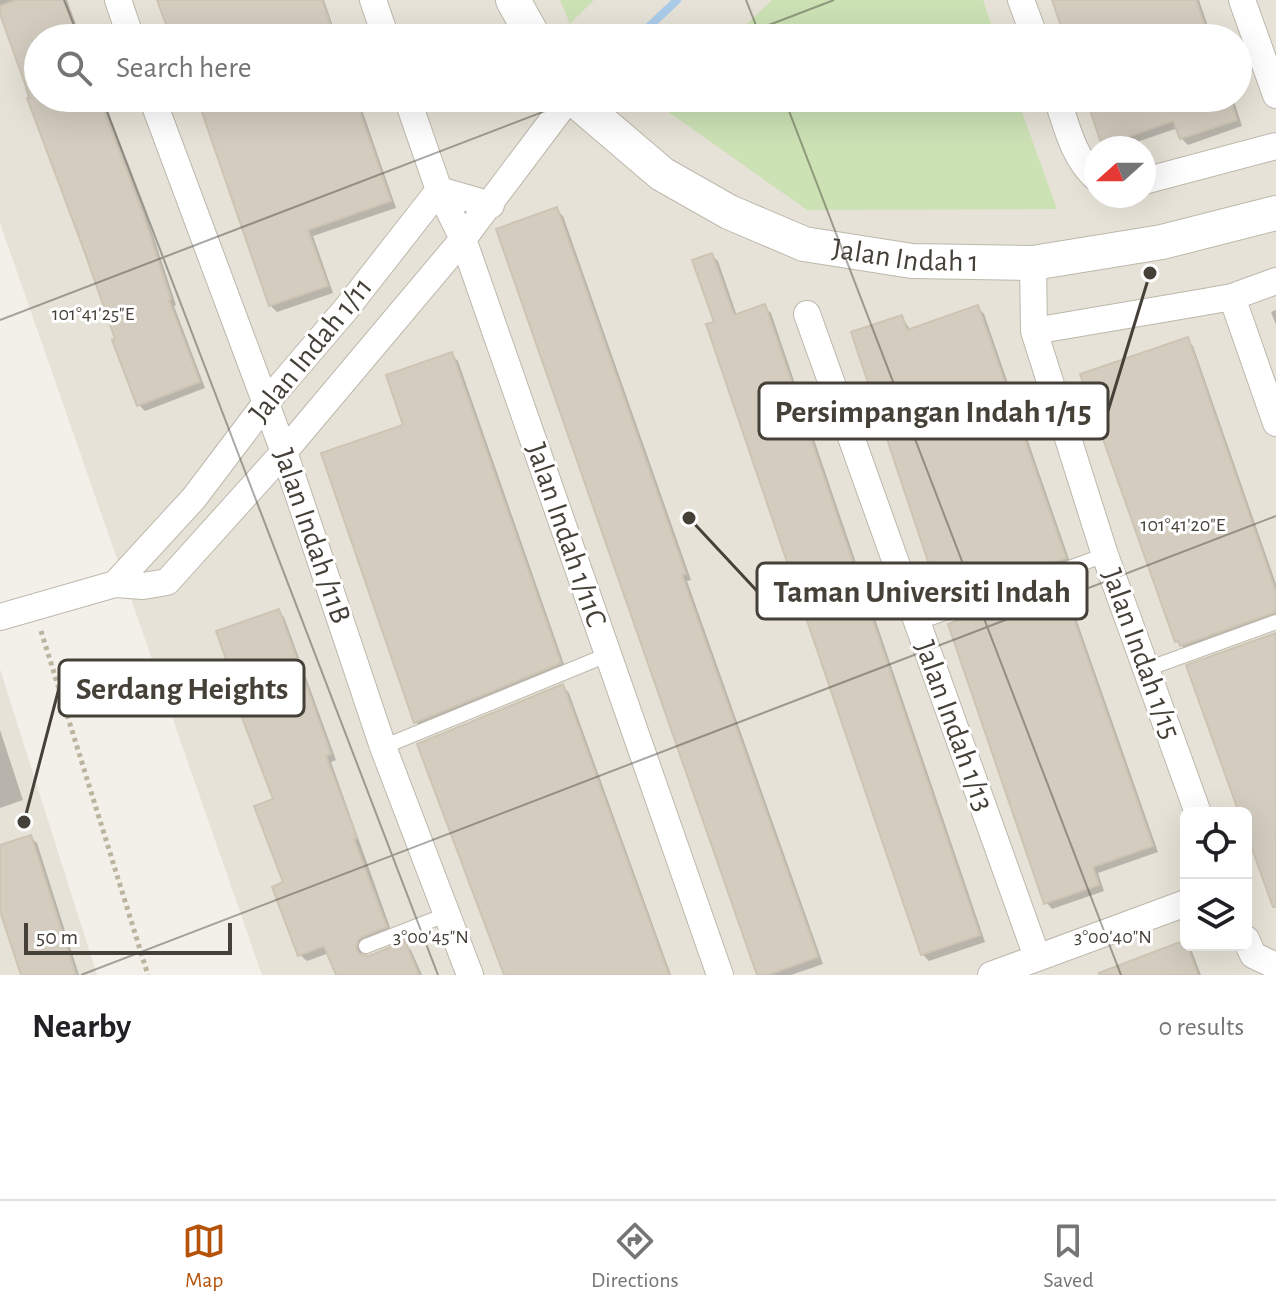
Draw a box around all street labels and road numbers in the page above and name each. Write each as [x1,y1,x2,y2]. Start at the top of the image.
street label: Jalan Indah 1 [830,234,979,277]
street label: Jalan Indah 1/11 [244,272,378,428]
street label: Jalan Indah 1/11C [521,439,611,631]
street label: Jalan Indah /11B [268,445,356,627]
street label: Jalan Indah 1/15 [1096,565,1186,743]
street label: Jalan Indah 1/13 [909,637,999,815]

